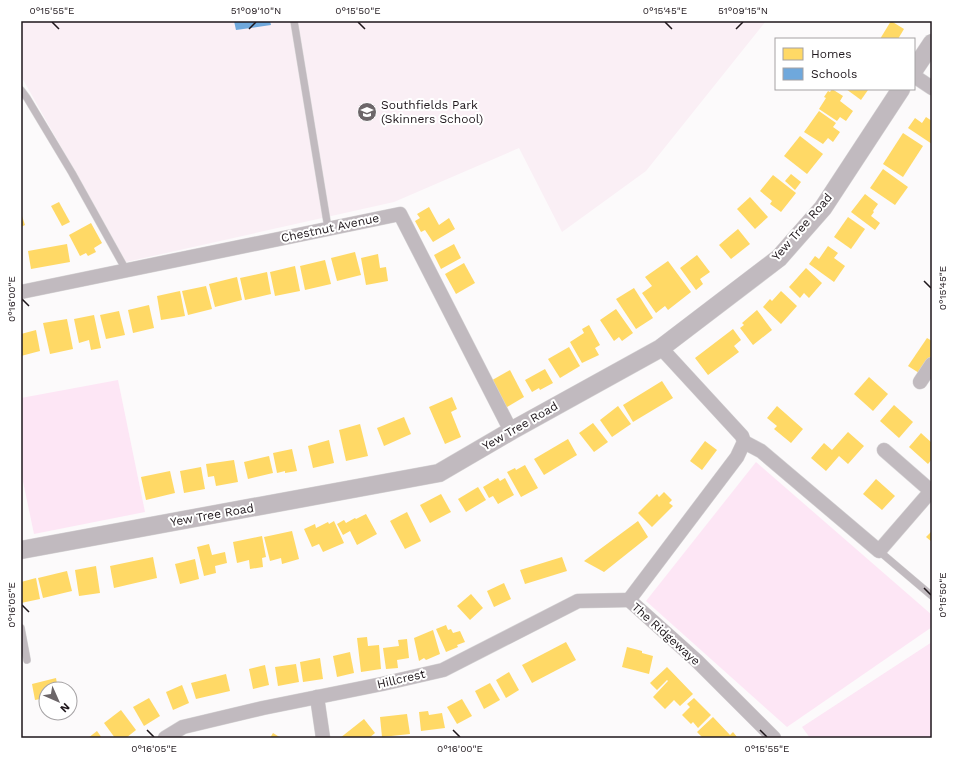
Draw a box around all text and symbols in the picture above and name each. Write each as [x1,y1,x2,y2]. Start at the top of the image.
text: 0°15'55"E [30,5,74,16]
text: 51°09'10"N [231,5,281,16]
text: 0°15'50"E [335,5,381,16]
text: 0°15'45"E [643,5,687,16]
text: 51°09'15"N [718,5,768,16]
legend [775,38,915,90]
text: Homes [811,47,852,61]
text: Schools [811,67,857,81]
place label: Southfields Park (Skinners School) [381,98,483,126]
school or university icon: Southfields Park (Skinners School) [356,101,378,123]
street label: Yew Tree Road [769,190,835,264]
street label: Chestnut Avenue [280,211,380,245]
text: 0°15'45"E [937,266,948,310]
text: 0°16'00"E [6,276,17,322]
street label: Yew Tree Road [480,399,560,453]
street label: Yew Tree Road [169,501,255,529]
text: 0°15'50"E [937,572,948,618]
text: 0°16'05"E [6,582,17,628]
street label: The Ridgewaye [629,600,703,668]
street label: Hillcrest [376,667,426,691]
north arrow [38,681,78,721]
text: N [57,700,72,715]
text: 0°16'05"E [131,743,177,754]
text: 0°16'00"E [437,743,483,754]
text: 0°15'55"E [745,743,789,754]

